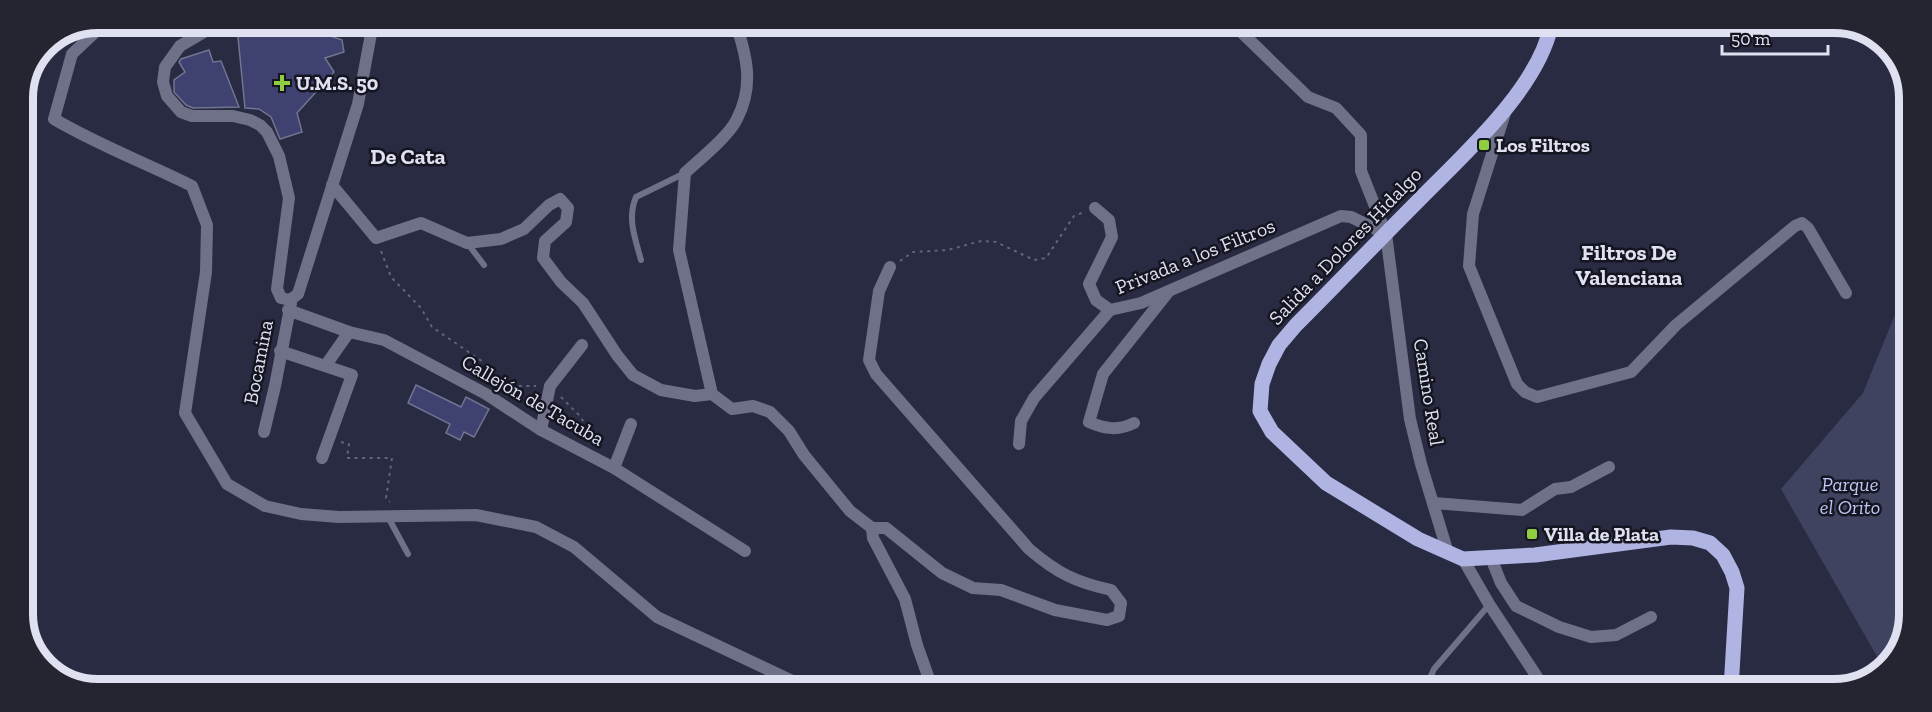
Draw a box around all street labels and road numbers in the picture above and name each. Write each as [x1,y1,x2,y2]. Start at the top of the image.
street label: Salida a Dolores Hidalgo [1264,162,1426,330]
street label: Privada a los Filtros [1112,213,1278,299]
street label: Bocamina [238,318,278,406]
street label: Camino Real [1409,337,1449,447]
street label: Callejón de Tacuba [457,349,609,451]

